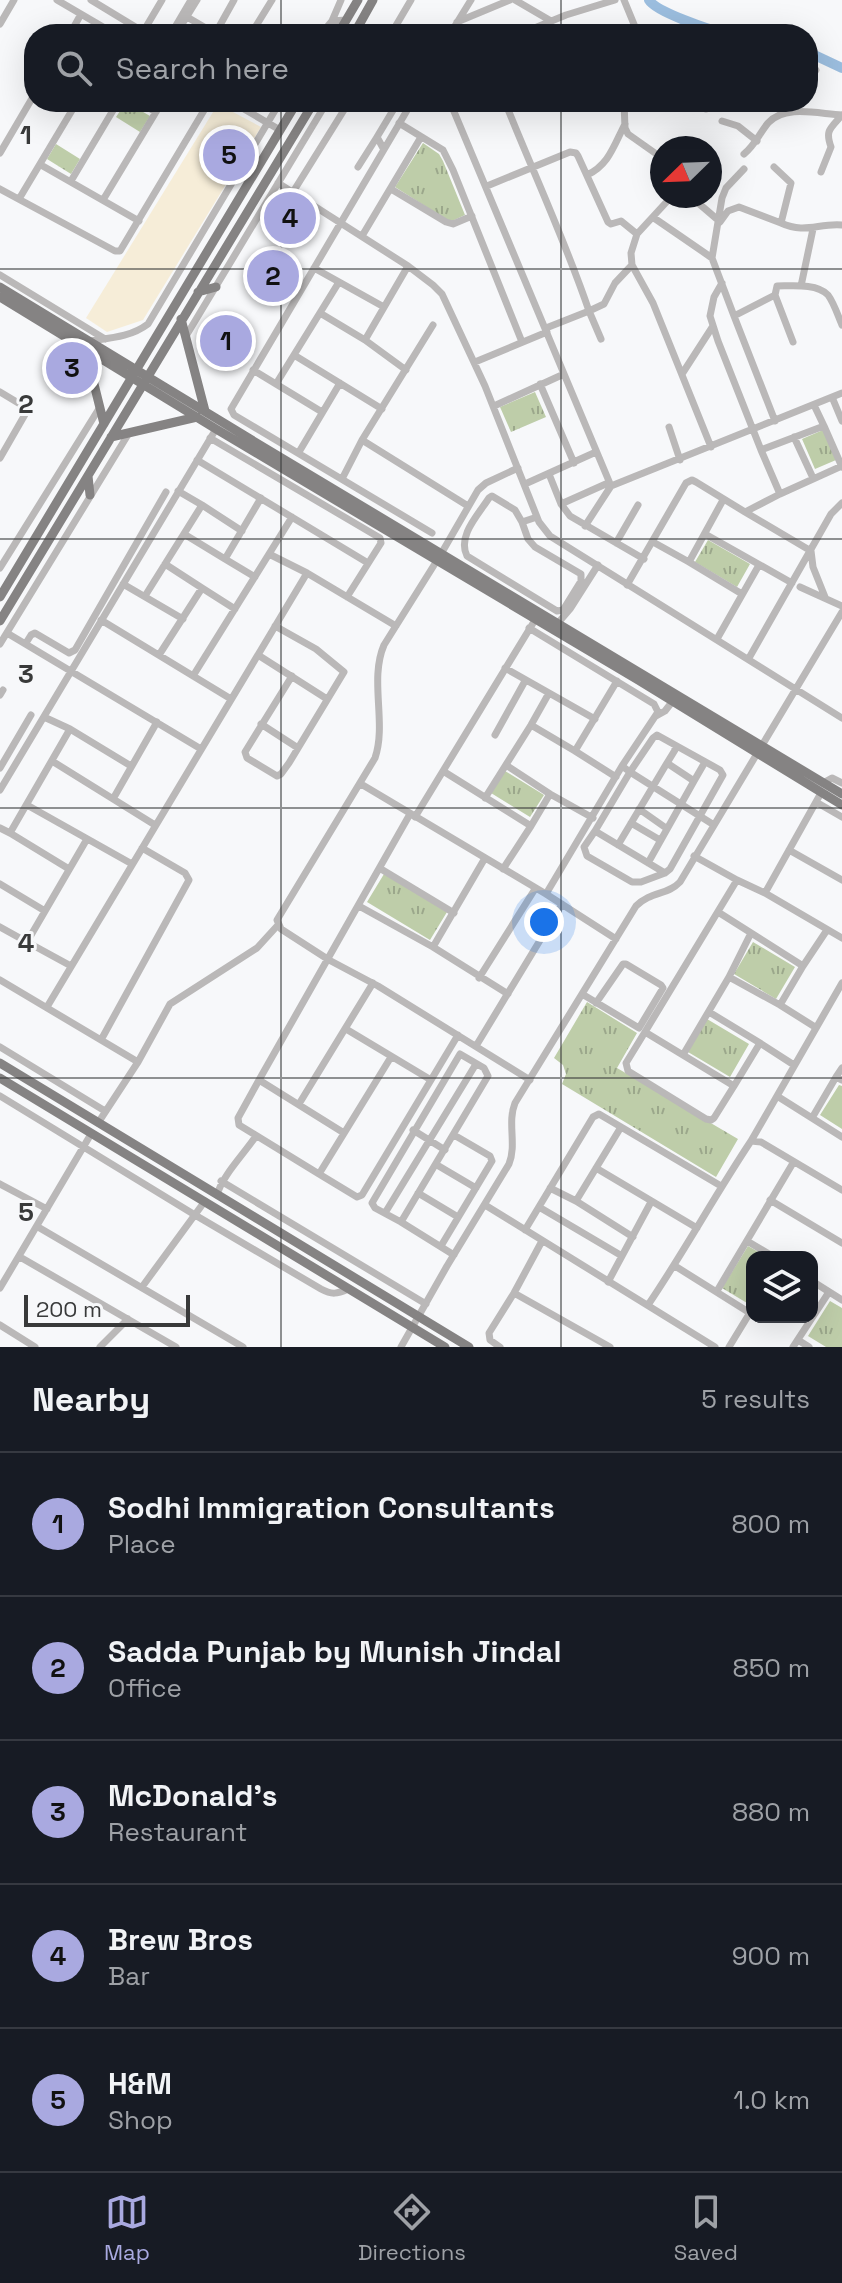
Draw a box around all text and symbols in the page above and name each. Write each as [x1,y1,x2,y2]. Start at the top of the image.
search box [24,24,818,112]
icon: search [52,46,96,90]
text: Search here [116,49,289,88]
text: 1 [20,118,32,152]
pin: 5 [203,125,255,185]
north arrow [650,136,722,208]
pin: 4 [264,188,316,248]
pin: 2 [247,246,299,306]
pin: 1 [200,311,252,371]
pin: 3 [46,338,98,398]
text: 2 [18,387,34,421]
text: 3 [18,657,34,691]
your location [524,902,564,942]
text: 4 [18,926,34,960]
text: 5 [18,1195,34,1229]
map controls [746,1251,818,1323]
button: layers [746,1251,818,1323]
scale bar [24,1291,190,1327]
text: 200 m [36,1295,102,1323]
text: Nearby [32,1378,150,1421]
text: 5 results [701,1382,810,1416]
text: Sodhi Immigration Consultants [108,1488,555,1527]
text: 1 [52,1507,64,1541]
text: 800 m [731,1507,810,1541]
text: Place [108,1527,176,1561]
text: Sadda Punjab by Munish Jindal [108,1632,561,1671]
text: 2 [50,1651,66,1685]
text: 850 m [733,1651,810,1685]
text: Office [108,1671,182,1705]
text: McDonald's [108,1776,278,1815]
text: 3 [50,1795,66,1829]
text: 880 m [732,1795,810,1829]
text: Restaurant [108,1815,247,1849]
text: Brew Bros [108,1920,253,1959]
text: 4 [50,1939,66,1973]
text: 900 m [732,1939,810,1973]
text: Bar [108,1959,150,1993]
text: H&M [108,2064,172,2103]
text: 5 [50,2083,66,2117]
text: 1.0 km [733,2083,810,2117]
text: Shop [108,2103,173,2137]
tab: Map [104,2190,150,2266]
tab: Directions [358,2190,466,2266]
tab: Saved [674,2190,738,2266]

